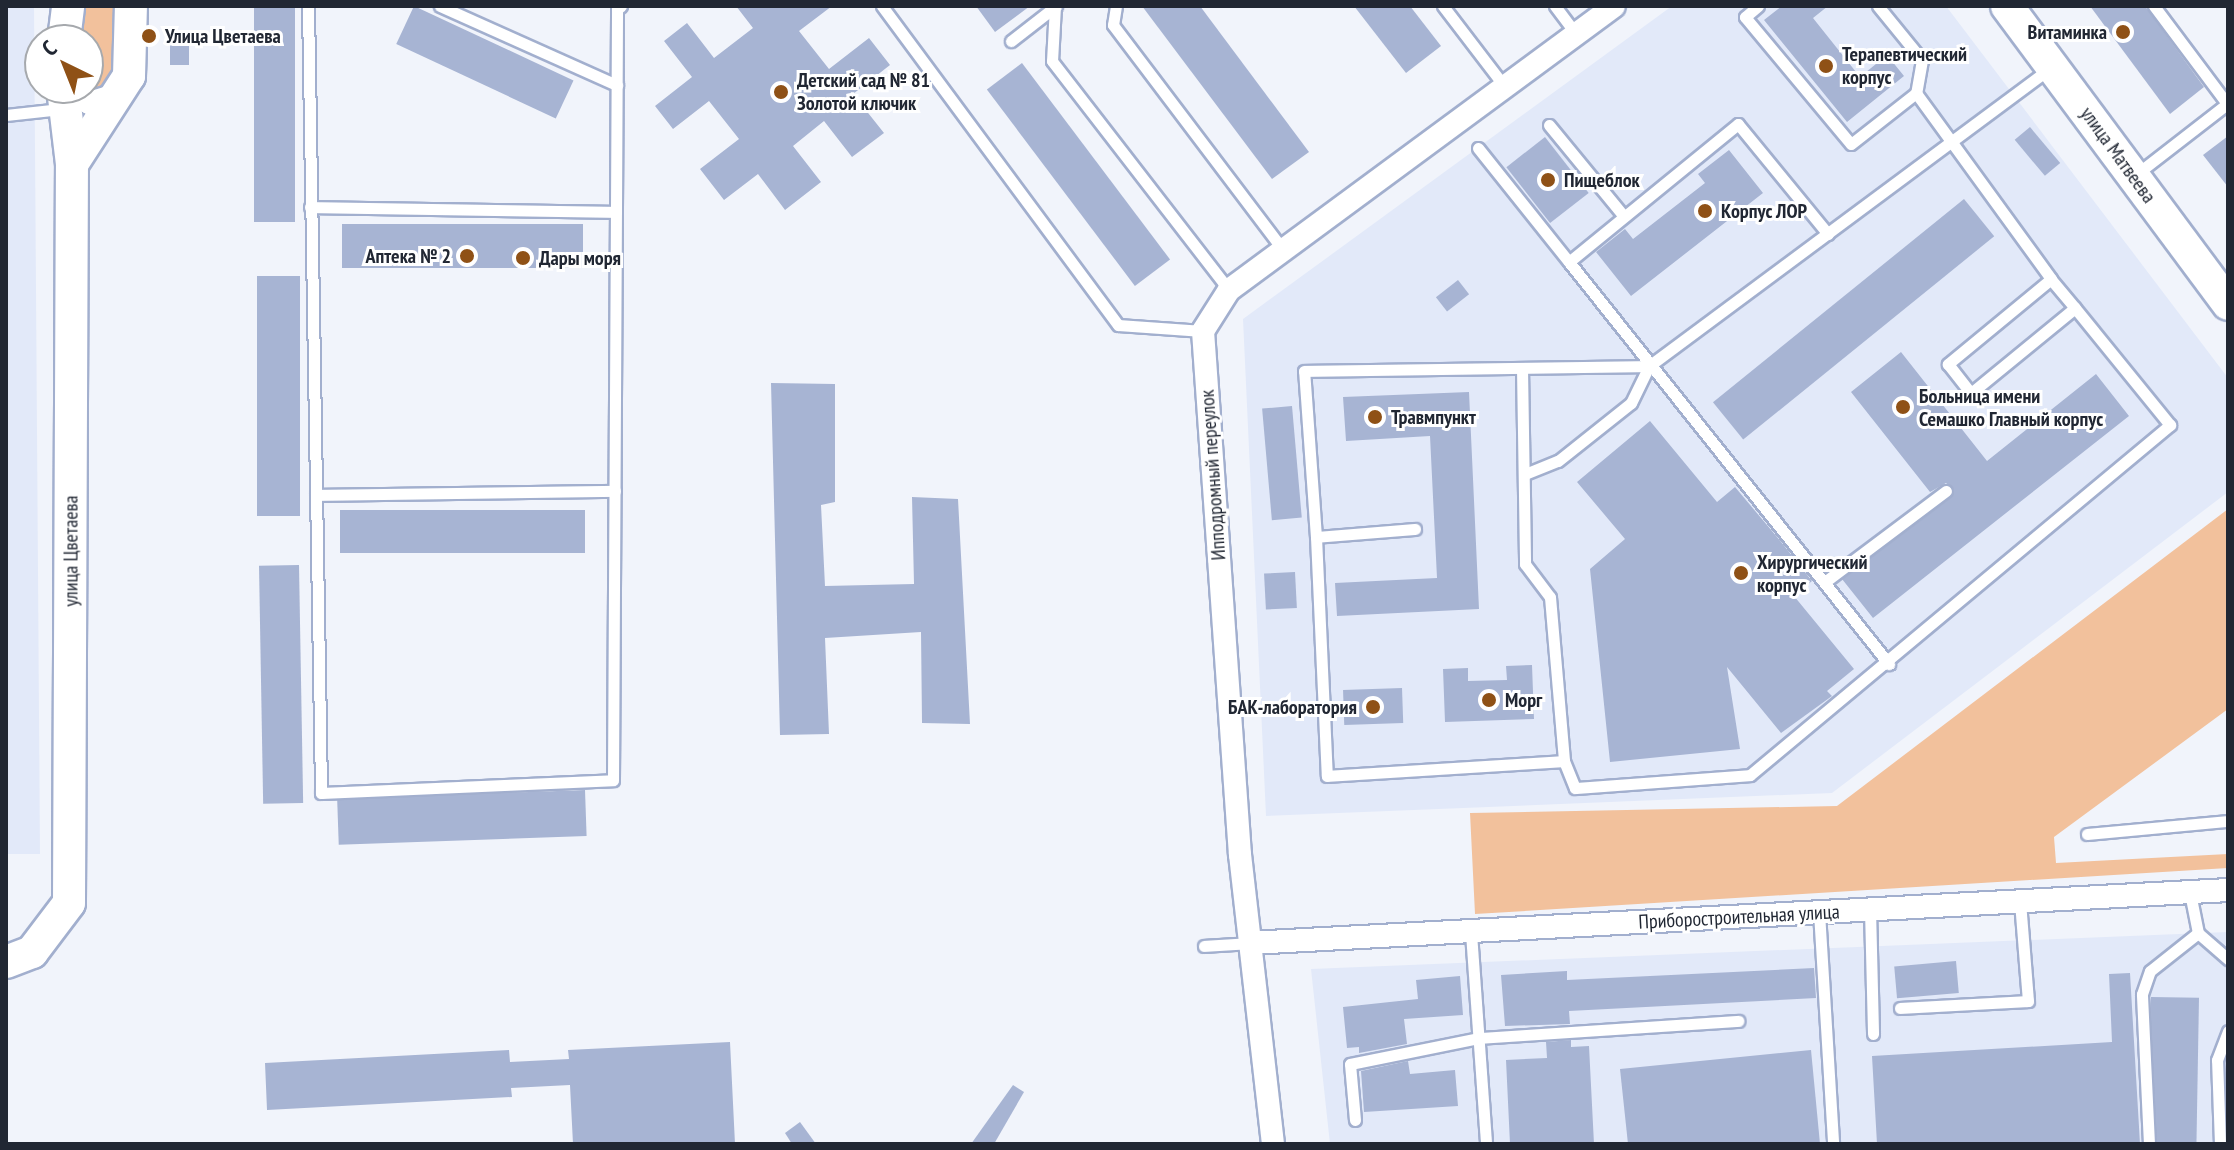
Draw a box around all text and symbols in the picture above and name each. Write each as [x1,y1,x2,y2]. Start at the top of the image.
place label: Витаминка [2028,20,2107,44]
marker: Витаминка [2114,23,2132,41]
north arrow [24,24,104,104]
place label: Улица Цветаева [165,24,281,48]
marker: Улица Цветаева [140,27,158,45]
text: С [36,34,62,62]
place label: Терапевтический корпус [1842,42,1967,89]
marker: Терапевтический корпус [1817,57,1835,75]
place label: Детский сад № 81 Золотой ключик [797,68,930,115]
marker: Детский сад № 81 Золотой ключик [772,83,790,101]
street label: улица Матвеева [2075,102,2161,208]
place label: Пищеблок [1564,168,1640,192]
marker: Пищеблок [1539,171,1557,189]
place label: Корпус ЛОР [1721,199,1807,223]
marker: Корпус ЛОР [1696,202,1714,220]
place label: Аптека № 2 [365,244,451,268]
place label: Дары моря [539,246,621,270]
marker: Аптека № 2 [458,247,476,265]
marker: Дары моря [514,249,532,267]
place label: Больница имени Семашко Главный корпус [1919,384,2103,431]
street label: Ипподромный переулок [1195,389,1231,561]
marker: Больница имени Семашко Главный корпус [1894,398,1912,416]
place label: Травмпункт [1391,405,1476,429]
marker: Травмпункт [1366,408,1384,426]
street label: улица Цветаева [59,495,83,607]
place label: Хирургический корпус [1757,550,1868,597]
marker: Хирургический корпус [1732,564,1750,582]
place label: Морг [1505,688,1542,712]
marker: Морг [1480,691,1498,709]
place label: БАК-лаборатория [1228,695,1357,719]
marker: БАК-лаборатория [1364,698,1382,716]
street label: Приборостроительная улица [1638,900,1840,934]

